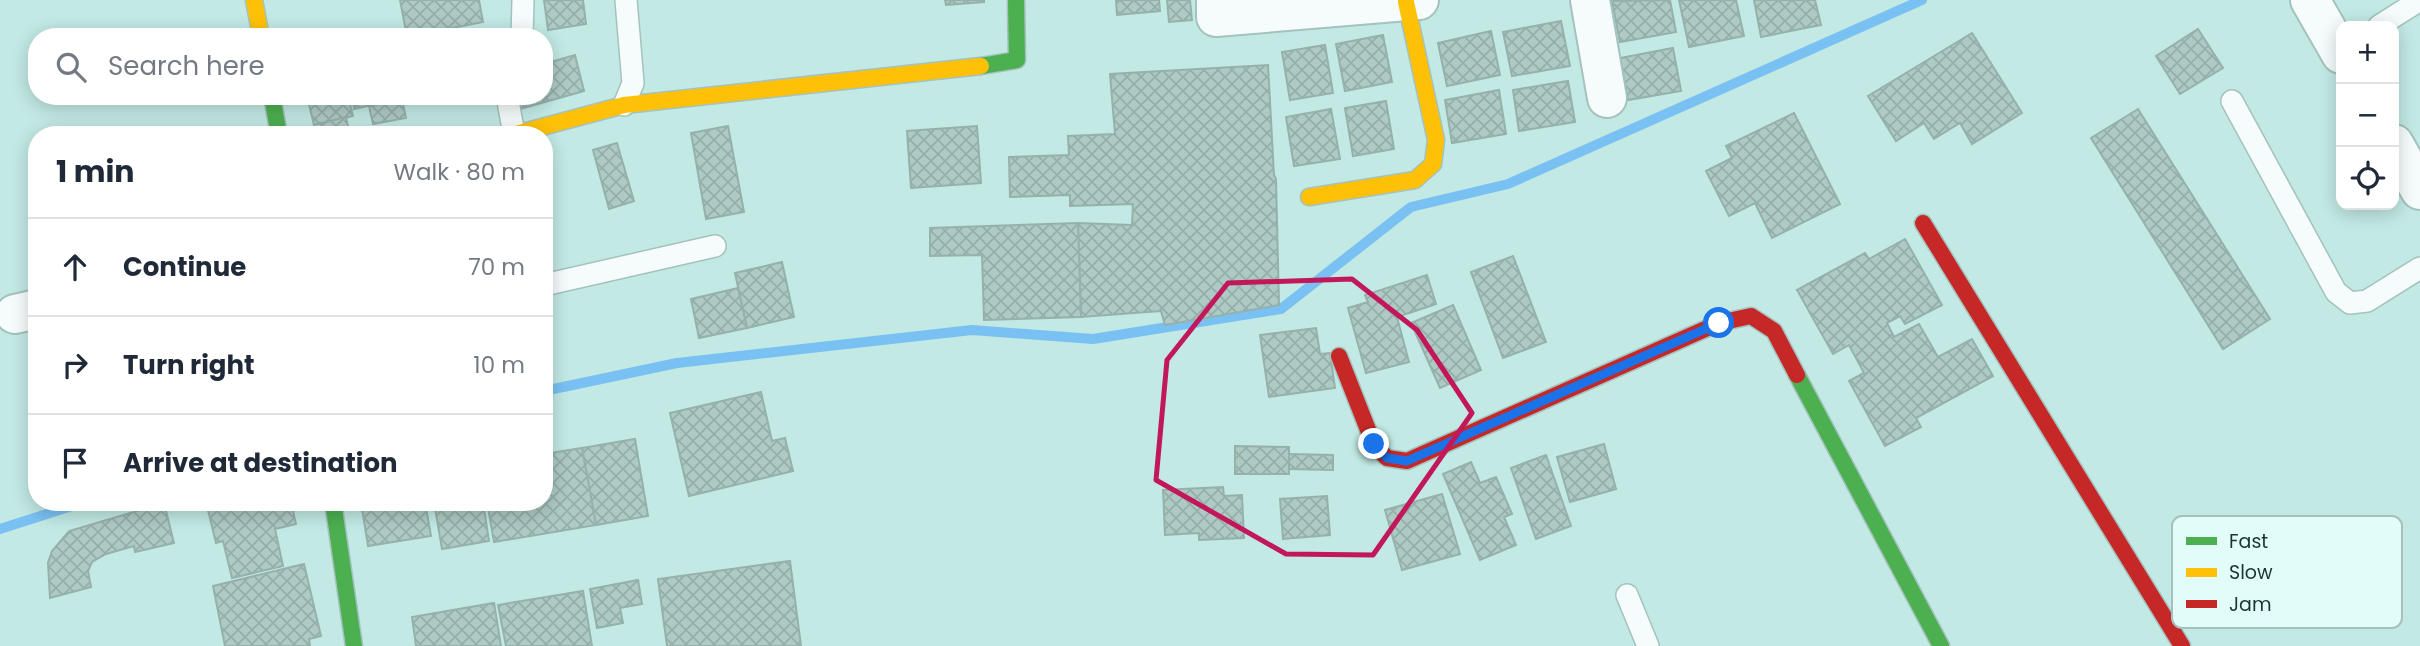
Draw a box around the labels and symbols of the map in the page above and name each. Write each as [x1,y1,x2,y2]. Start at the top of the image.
route start [1703,307,1734,338]
route end [1358,428,1389,459]
legend [2172,516,2402,628]
text: Fast [2229,528,2268,555]
text: Slow [2229,559,2273,586]
text: Jam [2229,591,2271,618]

